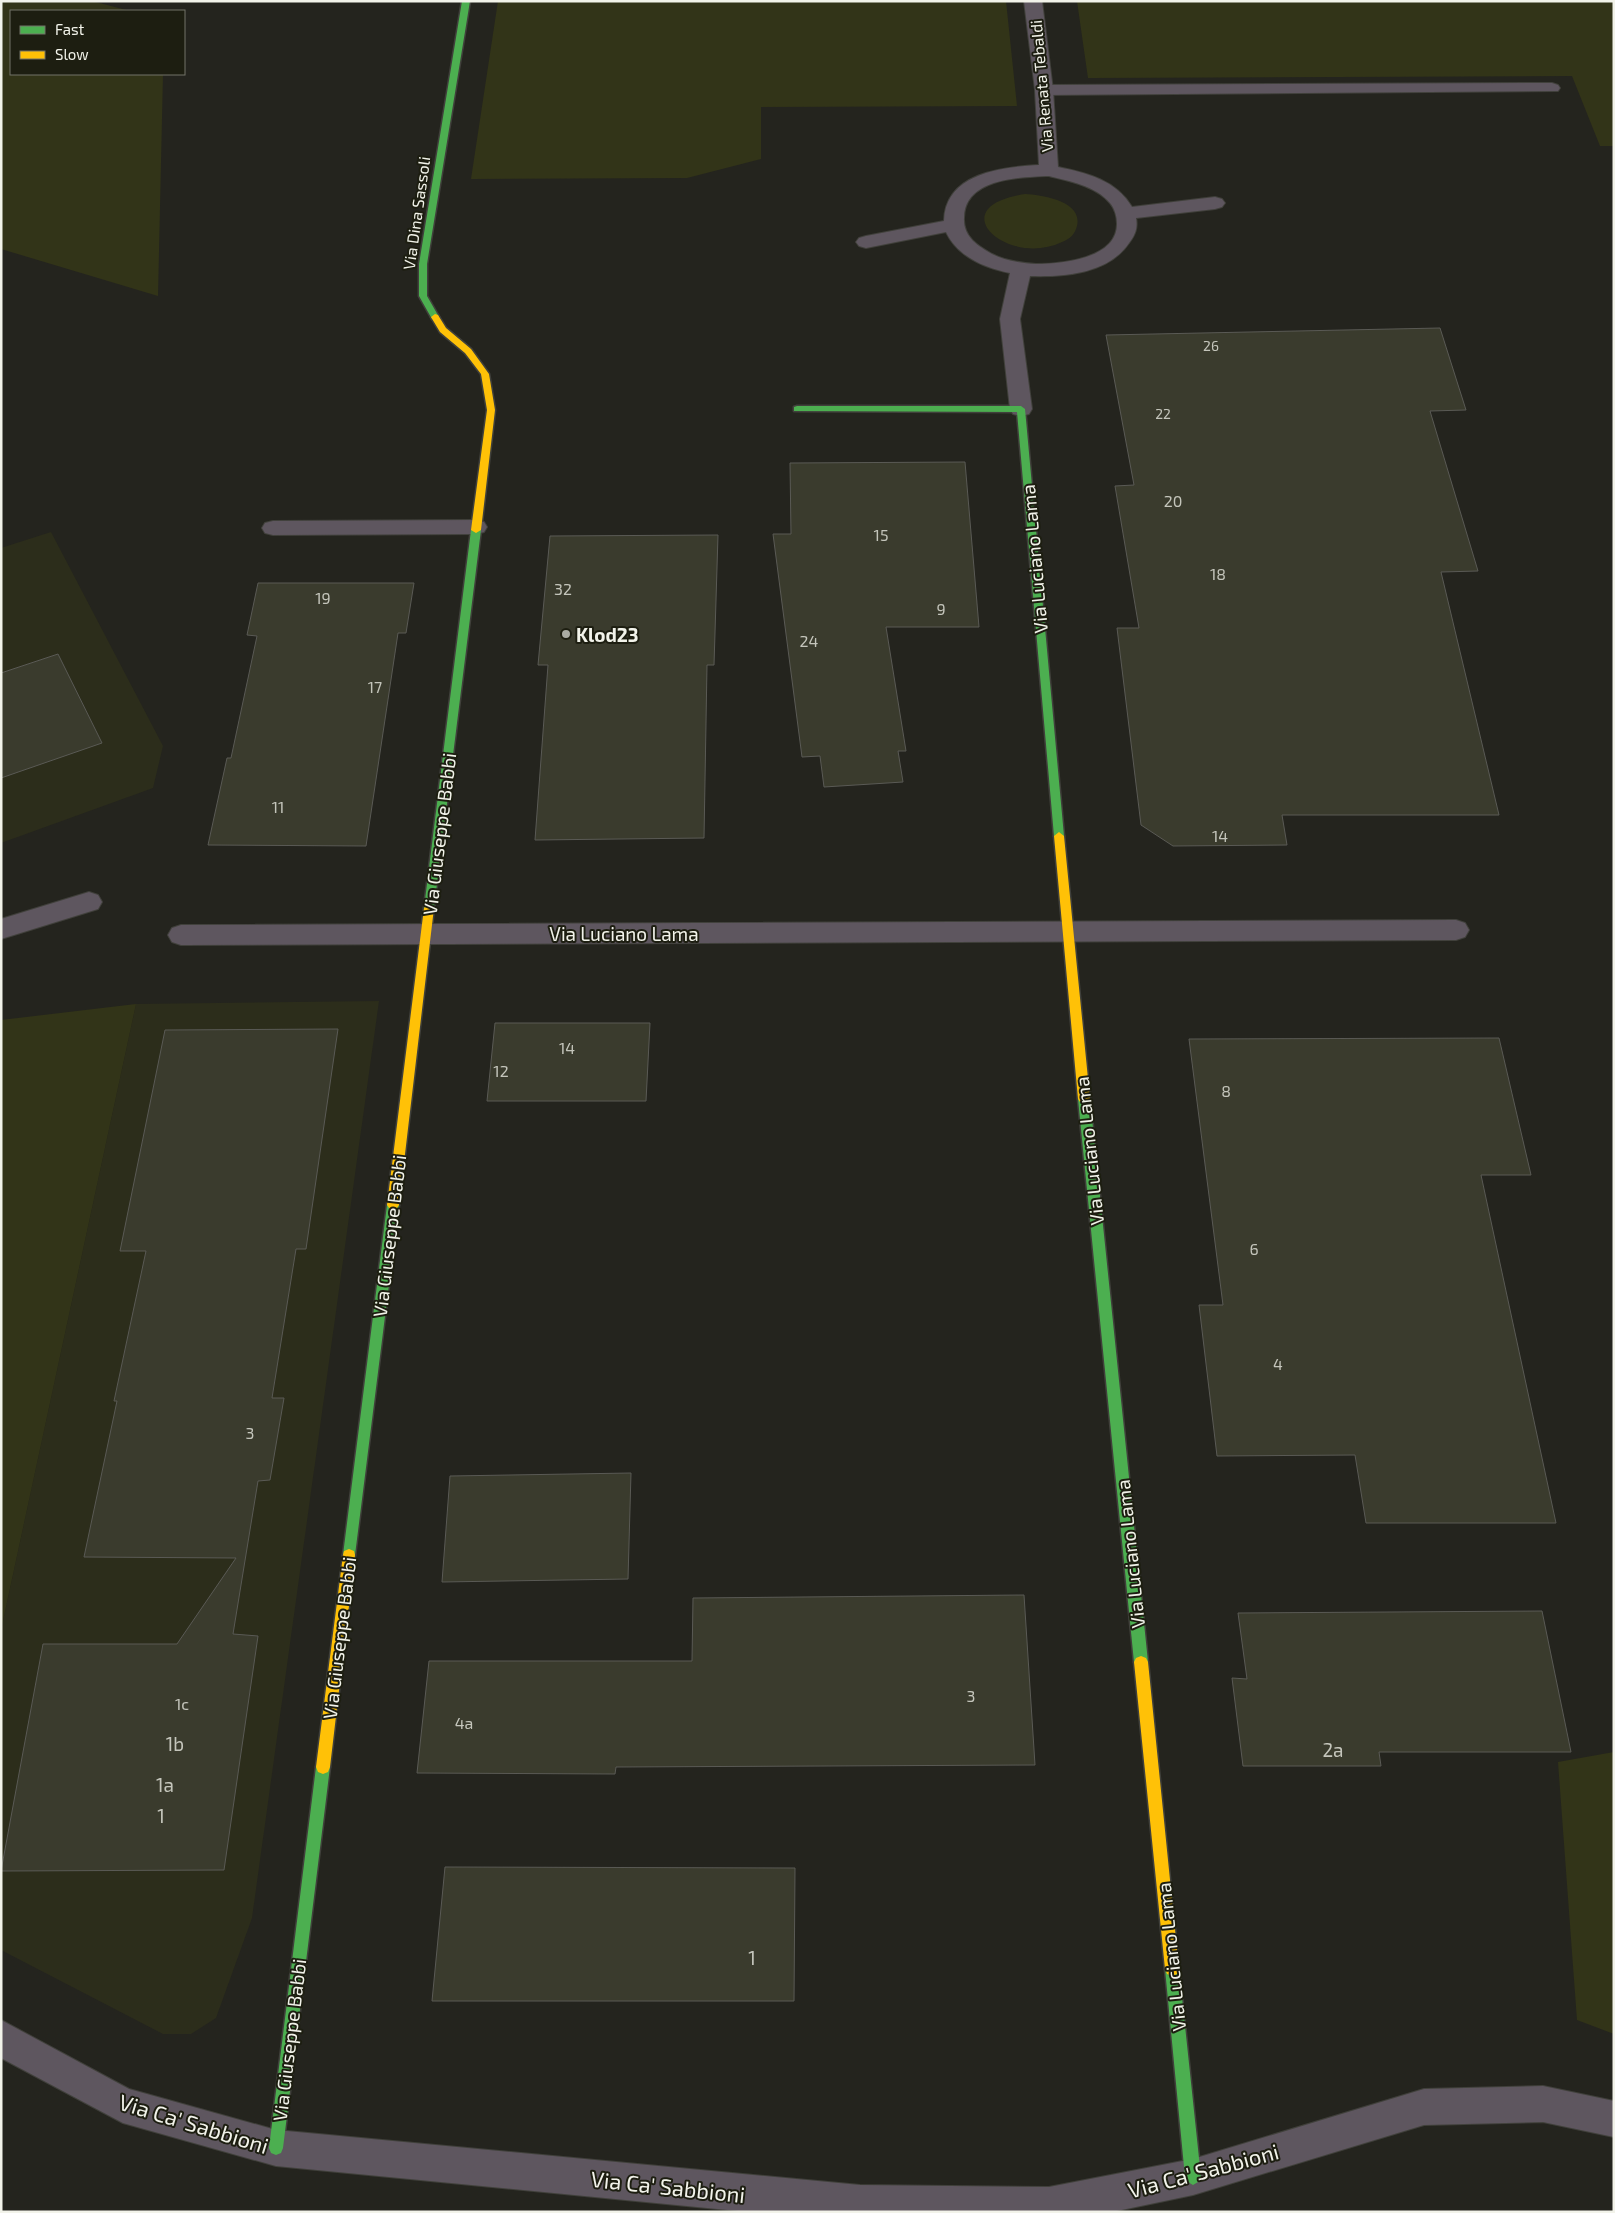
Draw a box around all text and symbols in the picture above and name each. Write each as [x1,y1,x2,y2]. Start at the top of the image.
legend [10,10,185,75]
street label: Via Renata Tebaldi [1026,19,1056,153]
text: Fast [55,20,85,38]
text: Slow [55,45,89,63]
street label: Via Dina Sassoli [399,155,433,271]
house number: 26 [1203,337,1219,354]
house number: 22 [1155,405,1171,422]
street label: Via Luciano Lama [1016,484,1052,634]
house number: 20 [1164,491,1182,510]
house number: 15 [874,525,888,544]
house number: 18 [1210,564,1226,583]
house number: 32 [554,579,572,598]
house number: 19 [315,588,331,607]
house number: 9 [936,599,946,618]
place label: Klod23 [576,623,639,646]
marker: Klod23 [560,628,572,640]
house number: 24 [800,631,819,650]
house number: 17 [368,677,382,696]
street label: Via Giuseppe Babbi [418,752,460,916]
house number: 11 [272,797,284,816]
house number: 14 [1212,826,1228,845]
street label: Via Luciano Lama [549,922,699,945]
house number: 14 [559,1038,575,1057]
house number: 12 [493,1061,509,1080]
street label: Via Luciano Lama [1070,1076,1108,1226]
house number: 8 [1221,1081,1231,1100]
street label: Via Giuseppe Babbi [368,1154,410,1318]
house number: 6 [1249,1239,1259,1258]
house number: 4 [1273,1354,1283,1373]
house number: 3 [246,1423,254,1442]
street label: Via Luciano Lama [1111,1479,1149,1629]
street label: Via Giuseppe Babbi [318,1556,360,1720]
house number: 3 [967,1686,975,1705]
house number: 1c [175,1694,189,1713]
house number: 4a [455,1713,473,1732]
house number: 1b [166,1732,184,1755]
house number: 2a [1322,1738,1344,1761]
house number: 1a [156,1773,174,1796]
house number: 1 [157,1804,165,1827]
street label: Via Luciano Lama [1152,1882,1190,2032]
house number: 1 [748,1946,756,1969]
street label: Via Giuseppe Babbi [268,1958,310,2122]
street label: Via Ca' Sabbioni [116,2088,272,2158]
street label: Via Ca' Sabbioni [1125,2137,1281,2203]
street label: Via Ca' Sabbioni [590,2165,746,2207]

